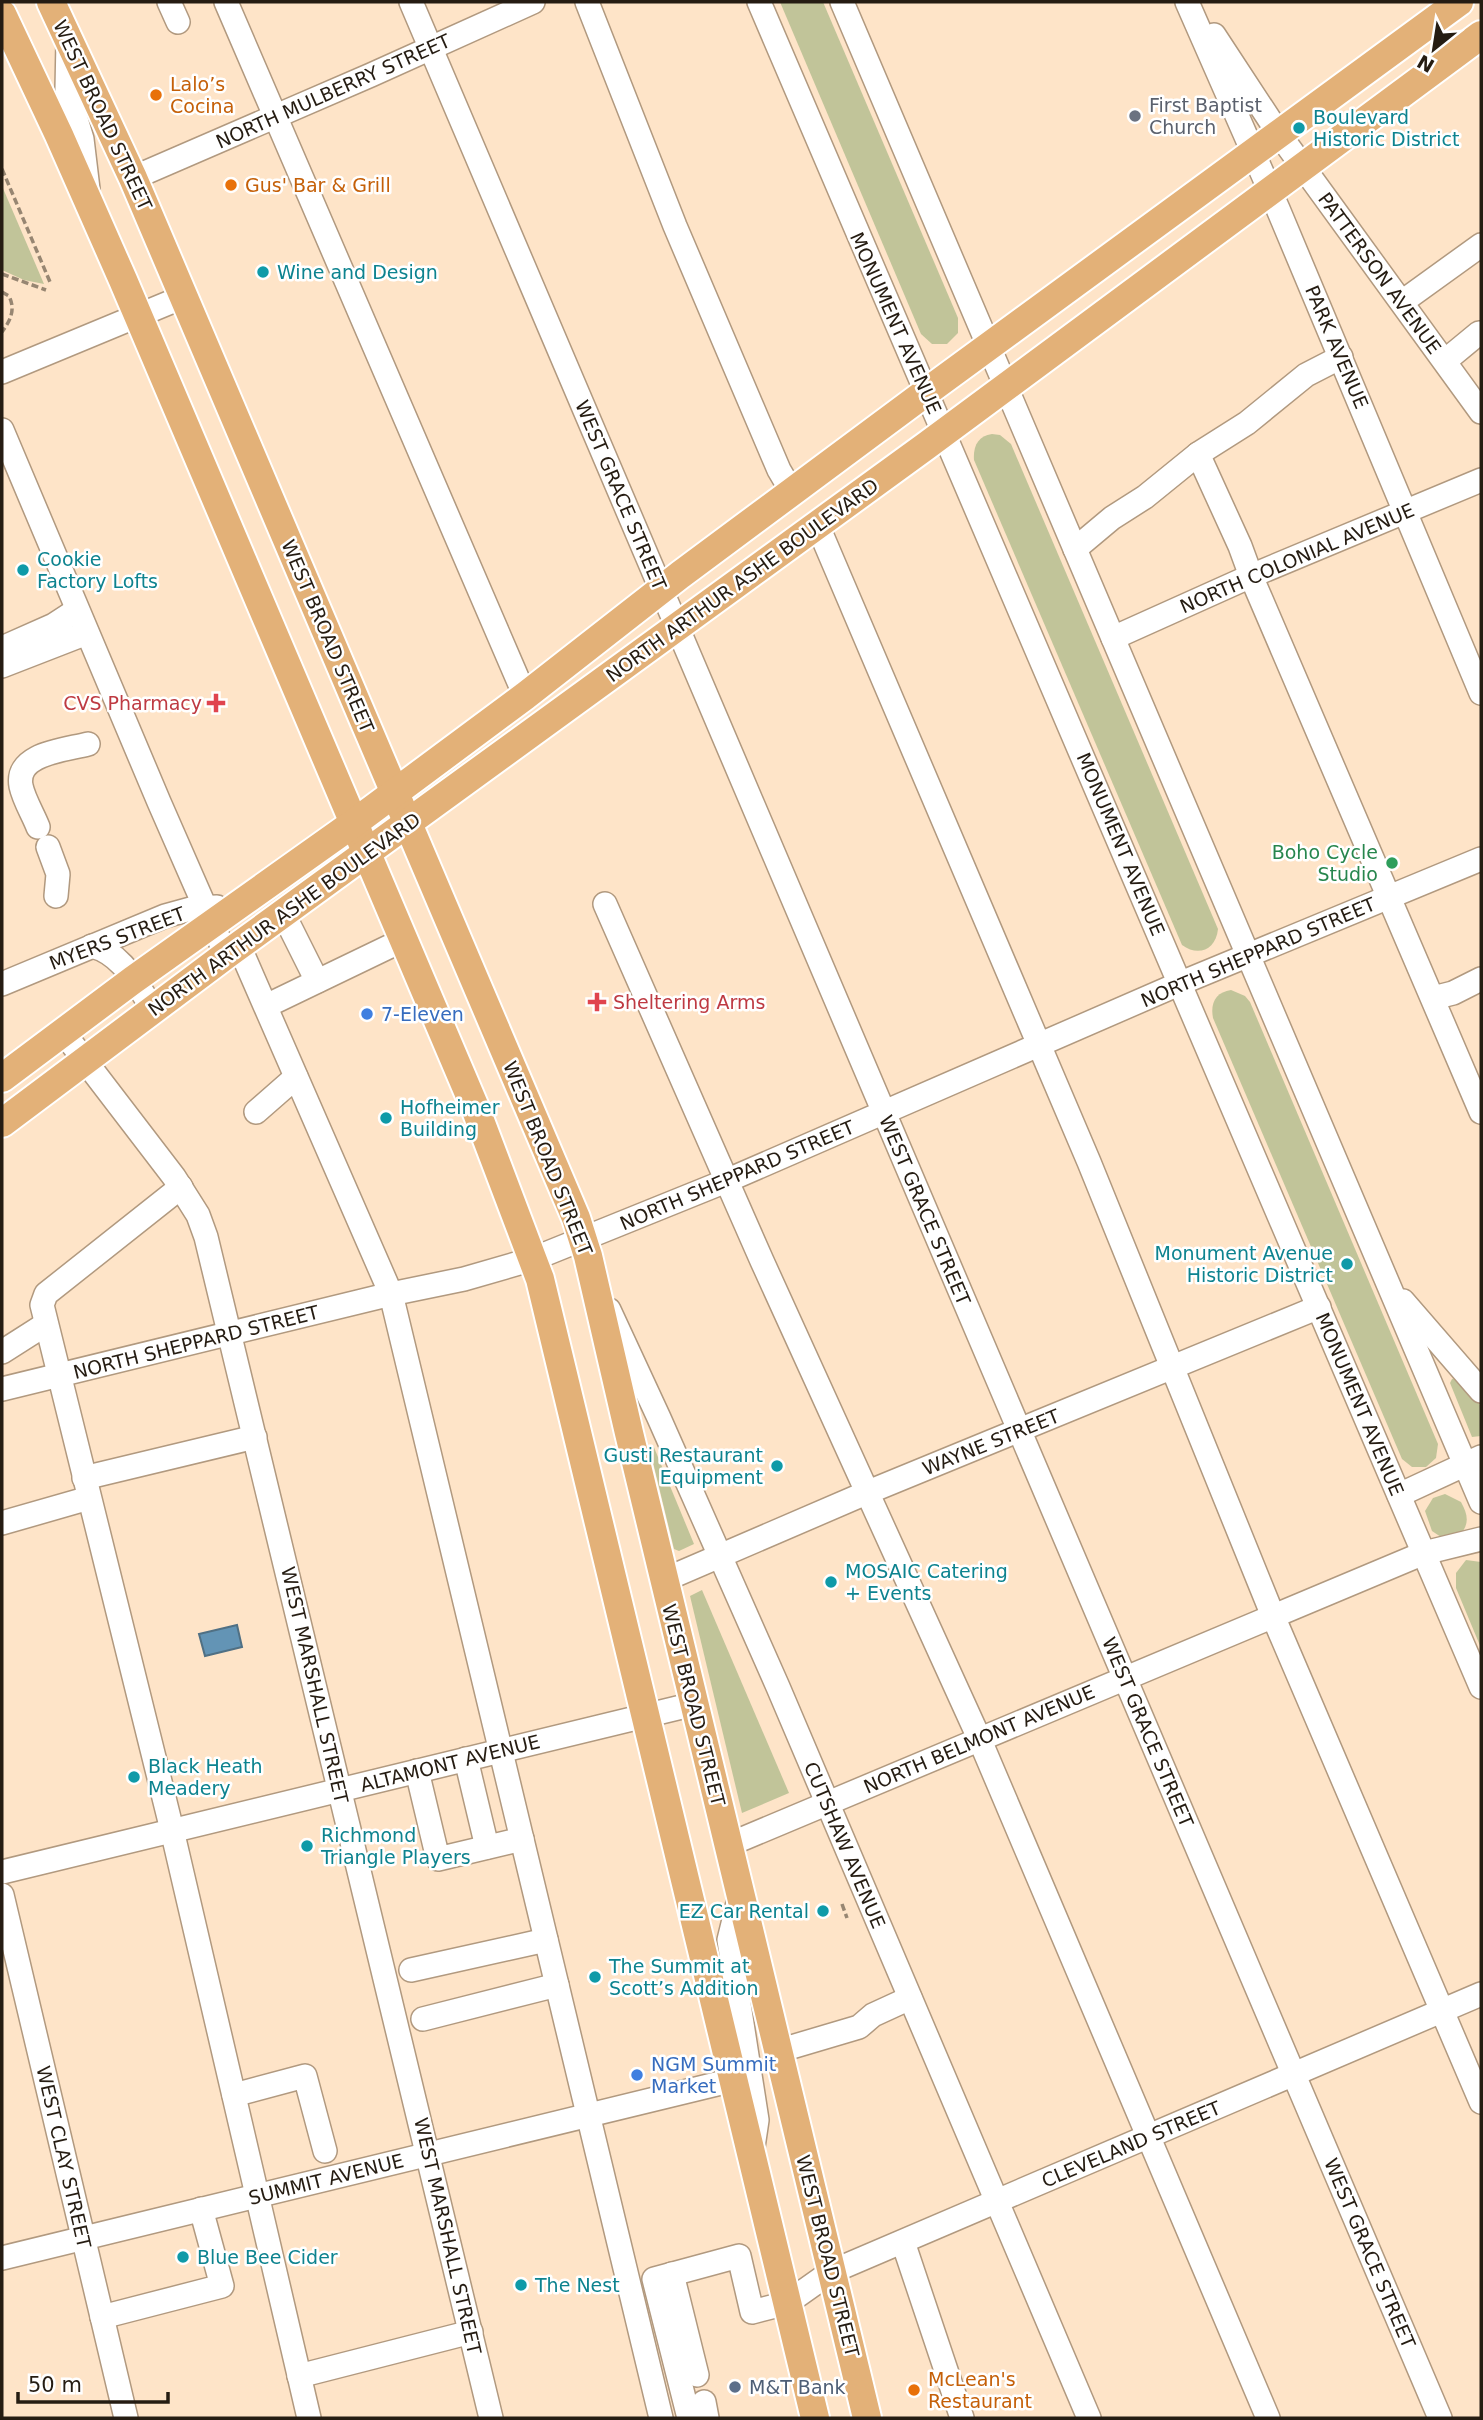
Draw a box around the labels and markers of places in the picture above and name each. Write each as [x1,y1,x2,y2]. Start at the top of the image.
place label: Lalo’s Cocina [170,73,234,117]
marker: Lalo’s Cocina [148,87,164,103]
place label: First Baptist Church [1149,94,1262,138]
place label: Boulevard Historic District [1313,106,1459,150]
marker: First Baptist Church [1127,108,1143,124]
marker: Boulevard Historic District [1291,120,1307,136]
place label: Gus' Bar & Grill [245,174,391,196]
marker: Gus' Bar & Grill [223,177,239,193]
place label: Wine and Design [277,261,438,283]
marker: Wine and Design [255,264,271,280]
place label: Cookie Factory Lofts [37,548,158,592]
marker: Cookie Factory Lofts [15,562,31,578]
place label: CVS Pharmacy [63,692,202,714]
marker: CVS Pharmacy [208,695,224,711]
place label: Boho Cycle Studio [1272,841,1378,885]
marker: Boho Cycle Studio [1384,855,1400,871]
place label: Sheltering Arms [613,991,765,1013]
marker: Sheltering Arms [587,992,607,1012]
place label: 7-Eleven [381,1003,464,1025]
marker: 7-Eleven [359,1006,375,1022]
place label: Hofheimer Building [400,1096,500,1140]
marker: Hofheimer Building [378,1110,394,1126]
place label: Monument Avenue Historic District [1155,1242,1333,1286]
marker: Monument Avenue Historic District [1339,1256,1355,1272]
place label: Gusti Restaurant Equipment [604,1444,763,1488]
marker: Gusti Restaurant Equipment [769,1458,785,1474]
place label: MOSAIC Catering + Events [845,1560,1008,1604]
marker: MOSAIC Catering + Events [823,1574,839,1590]
place label: Black Heath Meadery [148,1755,263,1799]
marker: Black Heath Meadery [126,1769,142,1785]
place label: Richmond Triangle Players [320,1824,471,1868]
marker: Richmond Triangle Players [299,1838,315,1854]
place label: EZ Car Rental [679,1900,809,1922]
marker: EZ Car Rental [815,1903,831,1919]
place label: The Summit at Scott’s Addition [608,1955,758,1999]
marker: The Summit at Scott’s Addition [587,1969,603,1985]
place label: NGM Summit Market [651,2053,776,2097]
marker: NGM Summit Market [629,2067,645,2083]
place label: Blue Bee Cider [197,2246,338,2268]
marker: Blue Bee Cider [175,2249,191,2265]
place label: The Nest [534,2274,620,2296]
marker: The Nest [513,2277,529,2293]
place label: McLean's Restaurant [928,2368,1032,2412]
place label: M&T Bank [749,2376,846,2398]
marker: M&T Bank [727,2379,743,2395]
marker: McLean's Restaurant [906,2382,922,2398]

